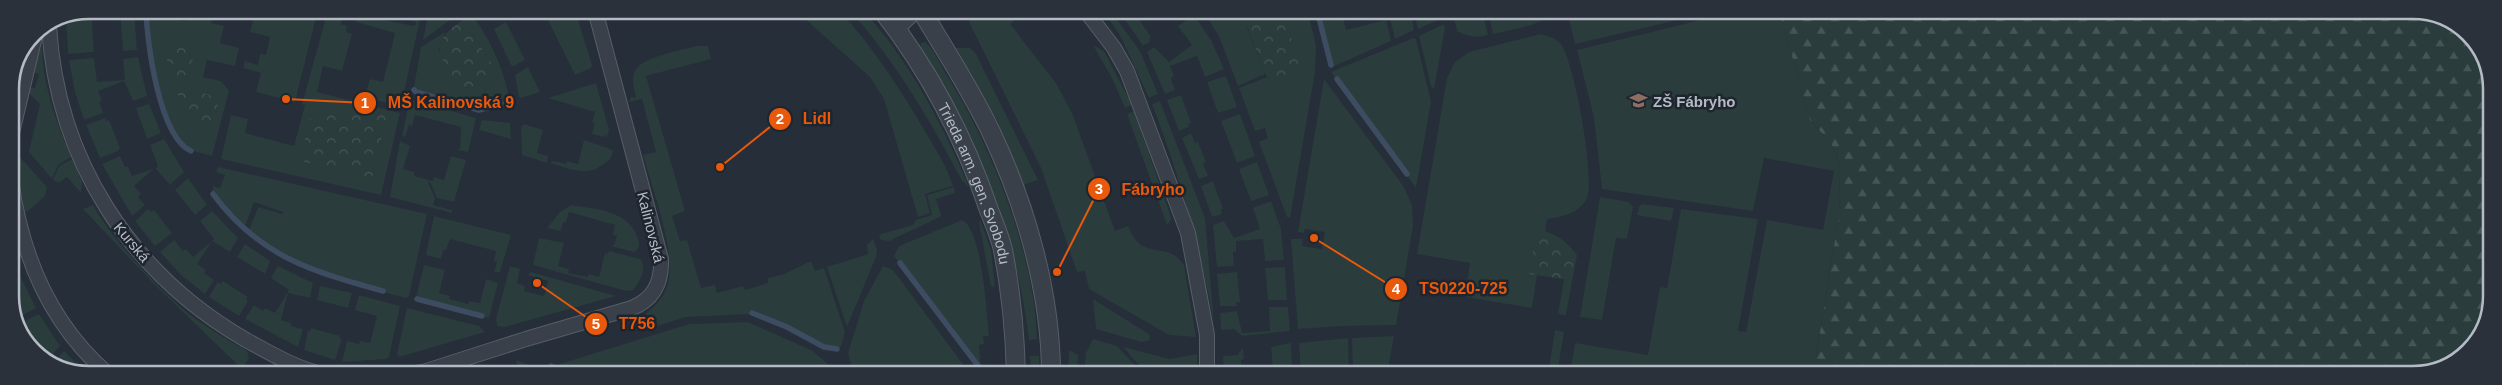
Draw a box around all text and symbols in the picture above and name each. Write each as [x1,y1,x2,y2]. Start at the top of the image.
callout: MŠ Kalinovská 9 [353,87,524,118]
school or university icon: ZŠ Fábryho [1629,91,1649,111]
text: MŠ Kalinovská 9 [388,93,514,111]
place label: ZŠ Fábryho [1653,93,1736,110]
text: 1 [361,94,369,111]
street label: Trieda arm. gen. Svobodu [935,99,1014,265]
callout: Lidl [767,103,841,134]
text: 2 [776,110,784,127]
text: Lidl [803,110,831,127]
callout: Fábryho [1086,174,1194,205]
text: 3 [1095,180,1103,197]
text: Fábryho [1121,181,1185,198]
street label: Kalinovská [634,190,668,265]
street label: Kurská [110,219,154,266]
callout: TS0220-725 [1384,273,1517,304]
text: 4 [1392,280,1401,297]
text: TS0220-725 [1419,280,1507,297]
callout: T756 [584,308,665,339]
text: 5 [592,315,600,332]
text: T756 [619,315,655,332]

